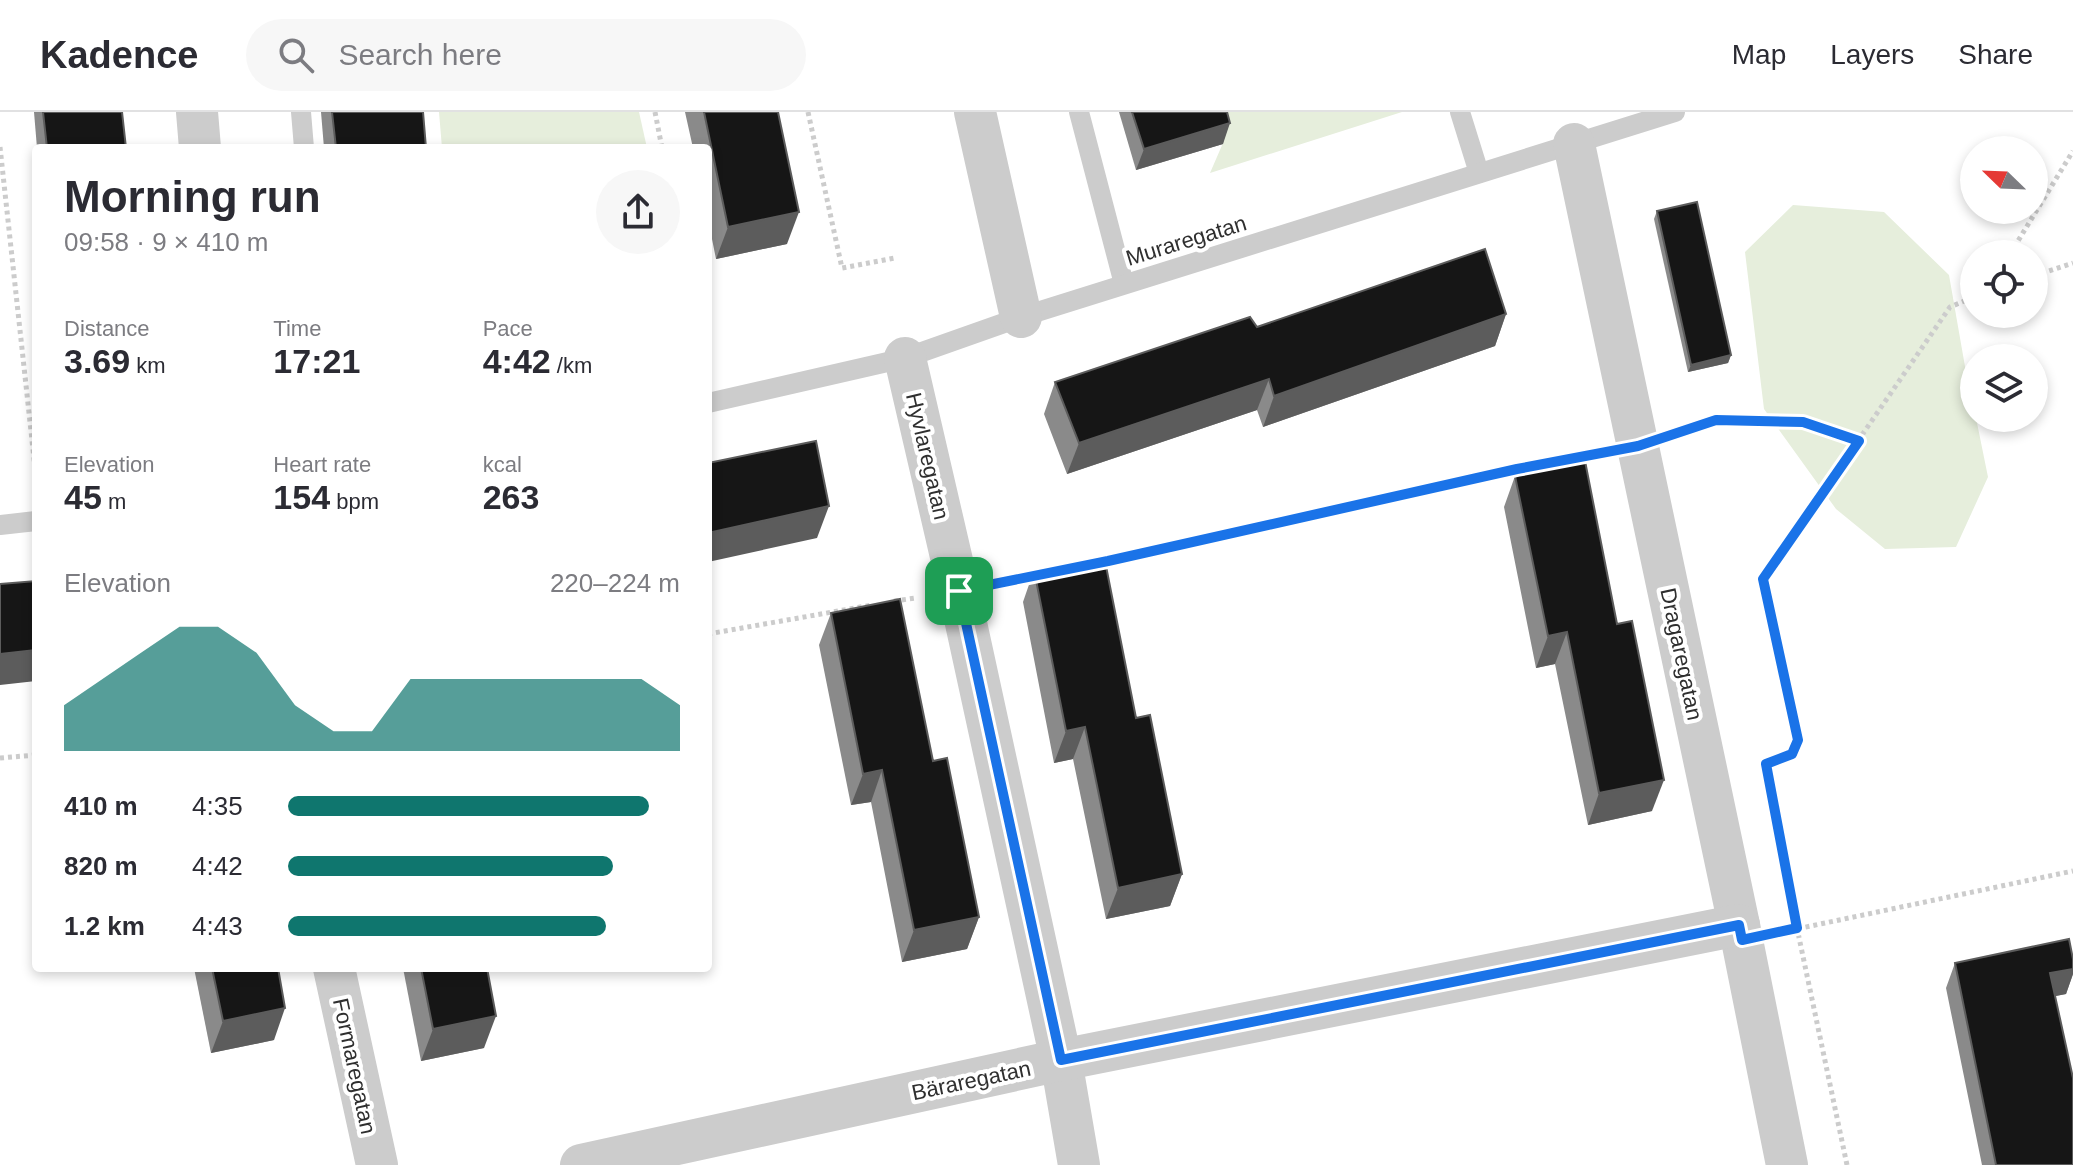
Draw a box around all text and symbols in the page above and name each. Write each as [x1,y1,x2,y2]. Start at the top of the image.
search box [246,19,806,91]
icon: search [274,33,318,77]
text: Kadence [40,34,198,76]
text: Search here [338,38,502,71]
text: Map [1732,39,1786,70]
text: Layers [1830,39,1914,70]
text: Share [1958,39,2033,70]
north arrow [1960,136,2048,224]
map controls [1960,136,2048,432]
button: share [596,170,680,254]
text: Morning run [64,172,321,221]
street label: Muraregatan [1123,210,1249,271]
text: 09:58 · 9 × 410 m [64,227,269,257]
button: locate [1960,240,2048,328]
text: Distance [64,316,150,341]
text: Time [273,316,321,341]
text: Pace [483,316,533,341]
text: 3.69 [64,342,130,380]
text: 17:21 [273,342,360,380]
text: 4:42 [483,342,551,380]
button: layers [1960,344,2048,432]
text: km [130,353,166,378]
text: /km [551,353,592,378]
street label: Hyvlaregatan [901,390,954,522]
text: Elevation [64,452,155,477]
text: Heart rate [273,452,371,477]
text: kcal [483,452,522,477]
text: 45 [64,478,102,516]
text: 154 [273,478,330,516]
text: 263 [483,478,539,516]
text: m [102,489,126,514]
text: bpm [330,489,379,514]
pin [925,557,993,625]
text: Elevation [64,568,171,598]
text: 220–224 m [550,568,680,598]
icon: arrive [937,569,981,613]
street label: Dragaregatan [1655,586,1708,723]
text: 410 m [64,791,138,821]
text: 4:35 [192,791,243,821]
text: 820 m [64,851,138,881]
text: 4:42 [192,851,243,881]
text: 1.2 km [64,911,145,941]
text: 4:43 [192,911,243,941]
street label: Formaregatan [328,996,381,1136]
street label: Bäraregatan [909,1056,1033,1105]

